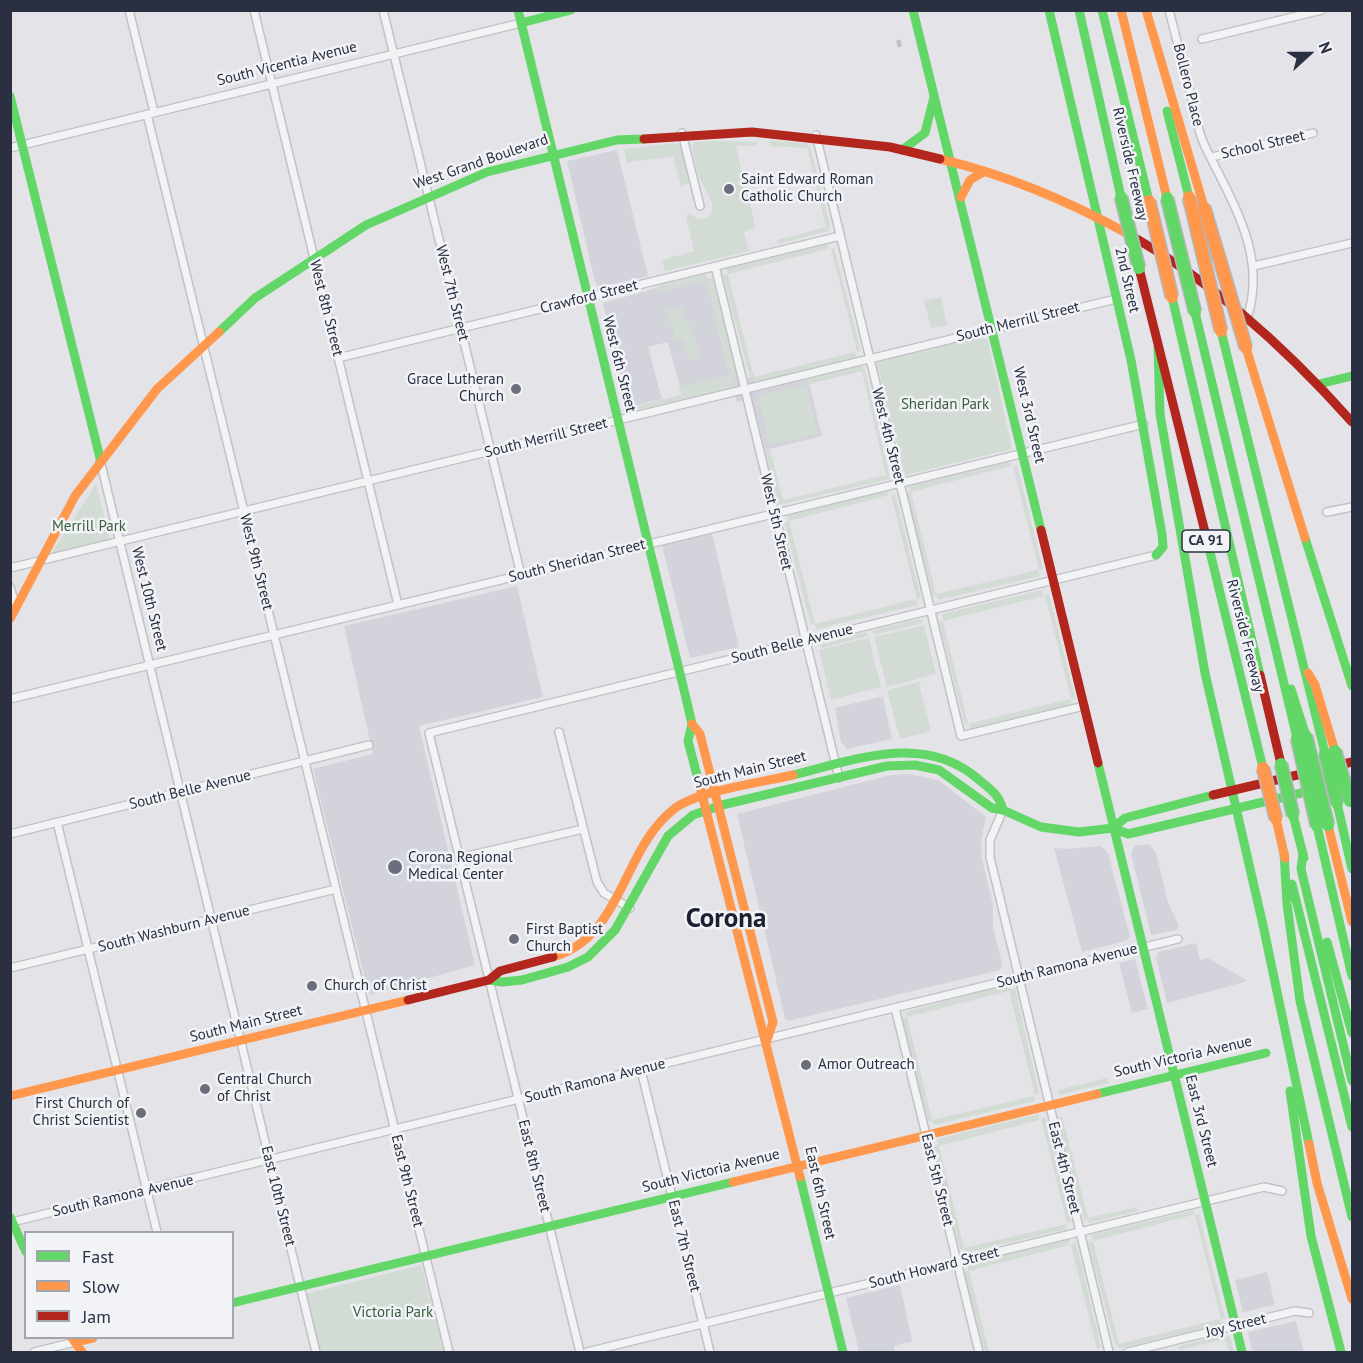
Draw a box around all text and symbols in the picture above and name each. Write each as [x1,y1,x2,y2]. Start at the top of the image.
north arrow [1279,24,1339,84]
street label: South Vicentia Avenue [215,38,359,90]
text: N [1315,39,1337,56]
street label: Bollero Place [1169,42,1207,128]
street label: Riverside Freeway [1108,105,1152,223]
street label: School Street [1219,127,1307,163]
street label: West Grand Boulevard [411,131,551,193]
place label: Saint Edward Roman Catholic Church [741,171,874,206]
marker: Saint Edward Roman Catholic Church [722,182,736,196]
street label: West 7th Street [431,243,473,343]
street label: 2nd Street [1111,245,1143,315]
street label: West 8th Street [305,258,347,358]
street label: Crawford Street [538,276,640,318]
street label: South Merrill Street [955,298,1081,346]
street label: West 6th Street [598,314,640,414]
street label: West 3rd Street [1009,365,1049,465]
place label: Grace Lutheran Church [407,371,504,406]
marker: Grace Lutheran Church [509,382,523,396]
street label: West 4th Street [867,386,909,486]
park label: Sheridan Park [901,396,989,414]
street label: South Merrill Street [483,414,609,462]
street label: West 5th Street [756,472,796,572]
street label: West 9th Street [235,512,277,612]
park label: Merrill Park [52,518,126,536]
road number: CA 91 [1182,530,1230,552]
street label: South Sheridan Street [507,535,647,587]
street label: West 10th Street [127,545,171,653]
street label: Riverside Freeway [1222,578,1268,694]
street label: South Belle Avenue [729,620,855,668]
street label: South Main Street [692,747,808,793]
street label: South Belle Avenue [127,766,253,814]
place label: Corona Regional Medical Center [408,849,513,884]
marker: Corona Regional Medical Center [386,858,404,876]
street label: South Washburn Avenue [96,901,252,957]
district label: Corona [686,903,766,935]
place label: First Baptist Church [526,921,603,956]
marker: First Baptist Church [507,932,521,946]
street label: South Ramona Avenue [995,940,1139,992]
place label: Church of Christ [324,977,427,995]
marker: Church of Christ [305,979,319,993]
street label: South Main Street [188,1001,304,1047]
street label: South Victoria Avenue [1112,1032,1254,1082]
street label: South Ramona Avenue [523,1055,667,1107]
place label: Amor Outreach [818,1056,915,1074]
marker: Amor Outreach [799,1058,813,1072]
place label: Central Church of Christ [217,1071,312,1106]
street label: East 3rd Street [1181,1073,1221,1169]
marker: Central Church of Christ [198,1082,212,1096]
place label: First Church of Christ Scientist [33,1095,129,1130]
marker: First Church of Christ Scientist [134,1106,148,1120]
street label: East 8th Street [514,1118,554,1214]
street label: East 4th Street [1044,1120,1084,1216]
street label: East 5th Street [917,1132,957,1228]
street label: East 9th Street [387,1133,427,1229]
street label: East 10th Street [257,1144,299,1248]
street label: South Victoria Avenue [640,1145,782,1197]
street label: East 6th Street [801,1145,839,1241]
street label: South Ramona Avenue [51,1171,195,1221]
street label: East 7th Street [664,1198,704,1294]
legend [24,1231,234,1339]
street label: South Howard Street [867,1243,1001,1293]
text: Fast [82,1245,114,1268]
text: Slow [82,1275,120,1298]
park label: Victoria Park [353,1304,433,1322]
text: Jam [82,1305,111,1328]
street label: Joy Street [1204,1310,1268,1342]

